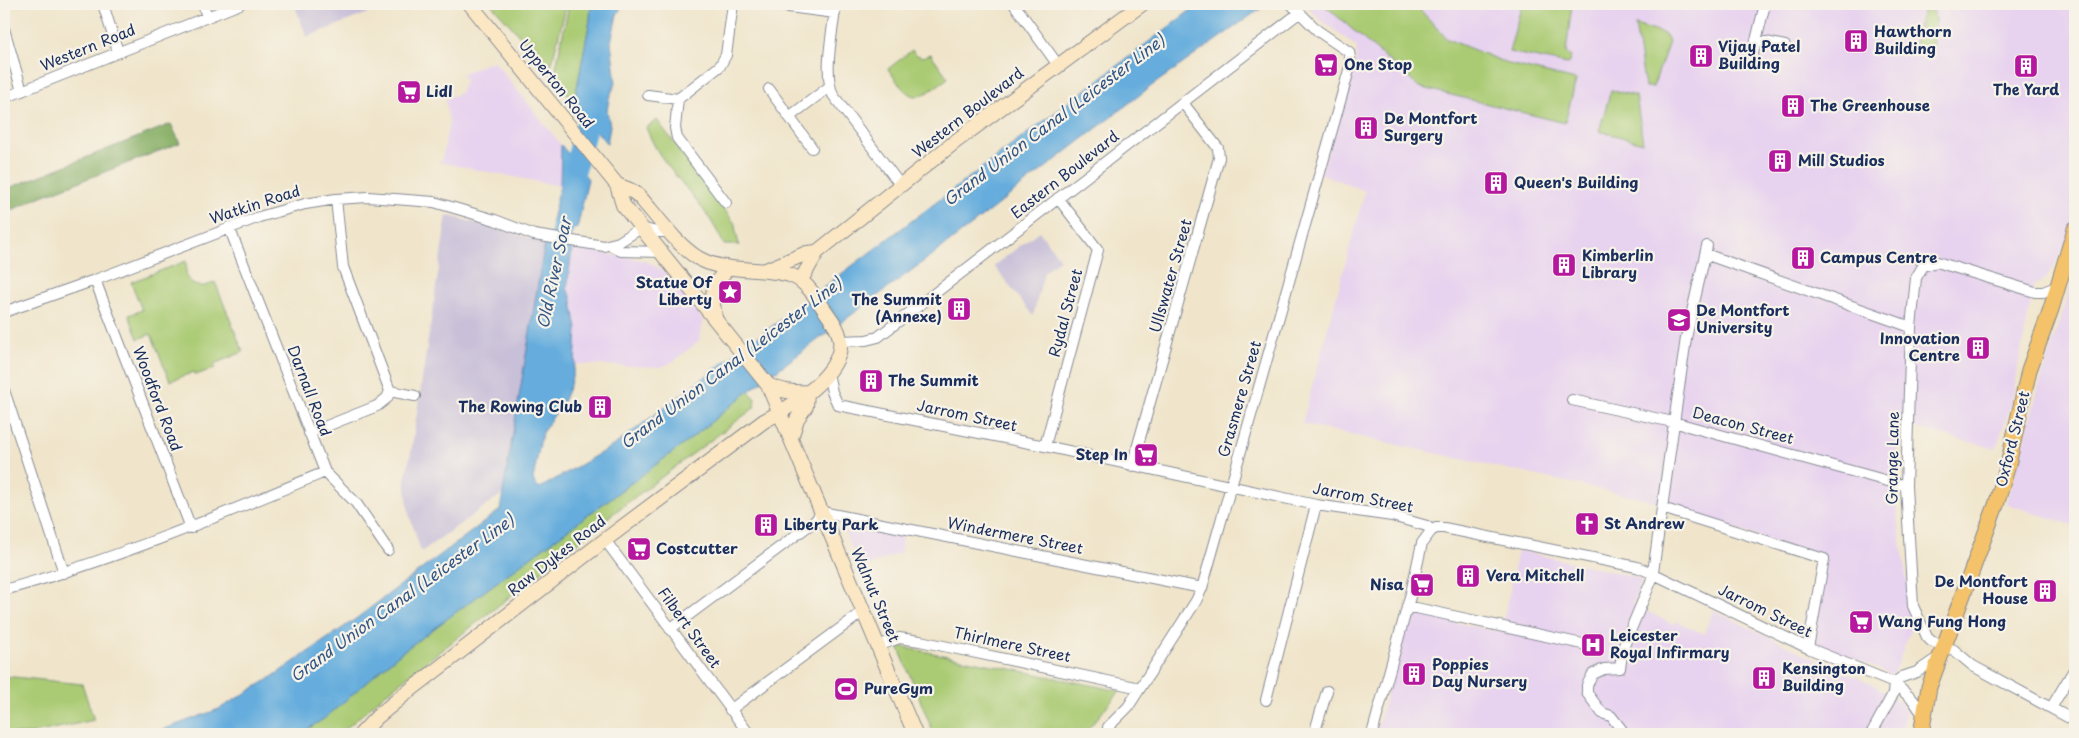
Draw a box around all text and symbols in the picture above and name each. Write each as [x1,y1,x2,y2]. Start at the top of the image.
street label: Western Road [36,17,138,76]
place label: Hawthorn Building [1874,19,1952,59]
water label: Grand Union Canal (Leicester Line) [937,27,1170,211]
building icon: Hawthorn Building [1843,28,1869,54]
street label: Upperton Road [514,33,601,133]
place label: Vijay Patel Building [1718,34,1800,74]
building icon: Vijay Patel Building [1688,43,1714,69]
supermarket icon: One Stop [1313,52,1339,78]
place label: One Stop [1344,52,1412,75]
building icon: The Yard [2013,53,2039,79]
street label: Western Boulevard [906,61,1028,163]
place label: The Yard [1993,77,2059,100]
supermarket icon: Lidl [396,79,422,105]
place label: Lidl [426,79,453,102]
building icon: The Greenhouse [1780,93,1806,119]
place label: The Greenhouse [1810,93,1930,116]
place label: De Montfort Surgery [1384,106,1478,146]
building icon: De Montfort Surgery [1353,115,1379,141]
street label: Eastern Boulevard [1005,124,1123,223]
building icon: Mill Studios [1767,148,1793,174]
place label: Mill Studios [1798,148,1885,171]
building icon: Queen's Building [1483,170,1509,196]
place label: Queen's Building [1514,170,1638,193]
street label: Watkin Road [206,178,303,229]
water label: Old River Soar [530,213,577,330]
street label: Ullswater Street [1142,216,1197,335]
place label: Kimberlin Library [1582,243,1654,283]
building icon: Campus Centre [1790,245,1816,271]
place label: Campus Centre [1820,245,1938,268]
building icon: Kimberlin Library [1551,252,1577,278]
street label: Rydal Street [1042,266,1087,359]
water label: Grand Union Canal (Leicester Line) [614,270,847,454]
place label: Statue Of Liberty [636,270,714,310]
place icon: Statue Of Liberty [717,279,743,305]
place label: The Summit (Annexe) [851,287,942,327]
building icon: The Summit (Annexe) [946,296,972,322]
place label: De Montfort University [1696,298,1790,338]
school or university icon: De Montfort University [1666,307,1692,333]
place label: Innovation Centre [1880,326,1960,366]
building icon: Innovation Centre [1965,335,1991,361]
street label: Grasmere Street [1211,338,1266,460]
street label: Darnall Road [282,342,338,439]
street label: Woodford Road [128,343,189,454]
building icon: The Summit [858,368,884,394]
place label: The Summit [888,368,979,391]
street label: Oxford Street [1988,388,2035,489]
street label: Jarrom Street [915,393,1020,436]
place label: The Rowing Club [458,394,582,417]
building icon: The Rowing Club [587,394,613,420]
street label: Deacon Street [1690,400,1797,449]
street label: Grange Lane [1879,411,1904,505]
place label: Step In [1076,442,1128,465]
supermarket icon: Step In [1133,442,1159,468]
street label: Jarrom Street [1311,476,1416,518]
water label: Grand Union Canal (Leicester Line) [284,507,519,687]
street label: Raw Dykes Road [502,509,610,601]
street label: Windermere Street [945,510,1085,559]
church icon: St Andrew [1574,511,1600,537]
place label: St Andrew [1604,511,1685,534]
building icon: Liberty Park [753,512,779,538]
place label: Liberty Park [784,512,878,535]
supermarket icon: Costcutter [626,536,652,562]
place label: Costcutter [656,536,738,559]
street label: Walnut Street [846,543,907,645]
building icon: Vera Mitchell [1455,563,1481,589]
place label: Vera Mitchell [1486,563,1584,586]
place label: De Montfort House [1934,569,2028,609]
place label: Nisa [1370,572,1405,595]
supermarket icon: Nisa [1409,572,1435,598]
street label: Jarrom Street [1715,577,1817,642]
building icon: De Montfort House [2032,578,2058,604]
street label: Filbert Street [653,582,728,672]
supermarket icon: Wang Fung Hong [1848,609,1874,635]
place label: Wang Fung Hong [1878,609,2006,632]
street label: Thirlmere Street [952,620,1073,667]
place label: Leicester Royal Infirmary [1610,623,1730,663]
hospital icon: Leicester Royal Infirmary [1580,632,1606,658]
place label: Poppies Day Nursery [1432,652,1527,692]
place label: Kensington Building [1782,656,1866,696]
building icon: Poppies Day Nursery [1401,661,1427,687]
building icon: Kensington Building [1751,665,1777,691]
sports icon: PureGym [833,676,859,702]
place label: PureGym [864,676,933,699]

